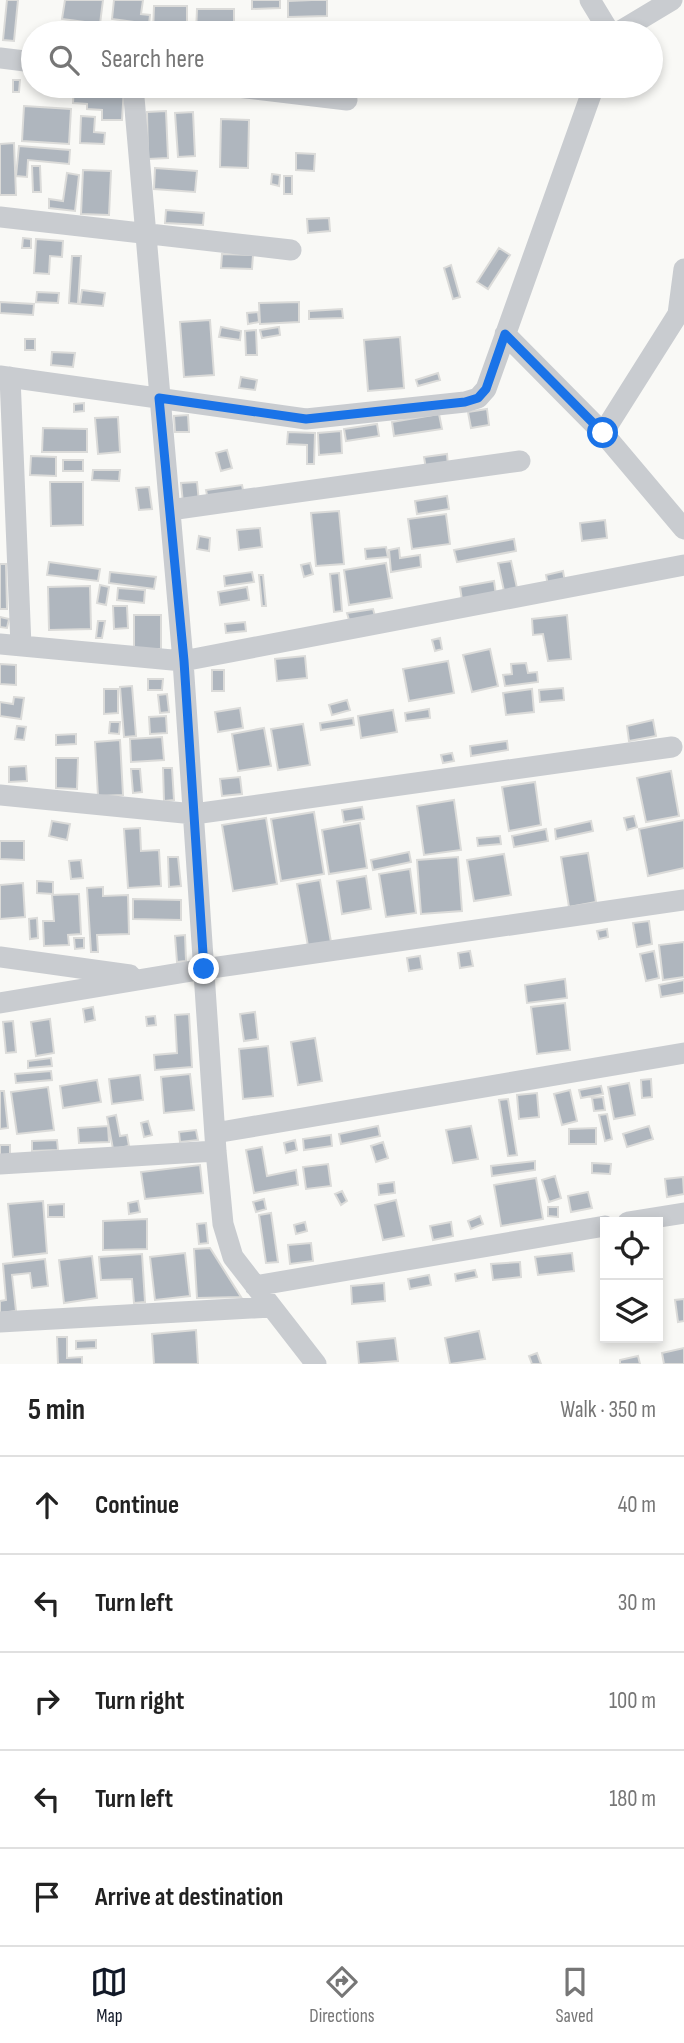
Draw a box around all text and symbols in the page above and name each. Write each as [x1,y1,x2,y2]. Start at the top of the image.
search box [21,21,663,98]
icon: search [45,41,83,79]
text: Search here [101,44,204,75]
route start [587,417,618,448]
route end [188,953,219,984]
map controls [600,1217,663,1343]
button: locate [600,1217,663,1280]
button: layers [600,1280,663,1343]
text: 5 min [28,1392,85,1428]
text: Walk · 350 m [560,1396,656,1424]
icon: ahead [28,1486,66,1524]
text: Continue [95,1490,179,1521]
text: 40 m [618,1491,656,1519]
icon: left [28,1584,66,1622]
text: Turn left [95,1588,173,1619]
text: 30 m [618,1589,656,1617]
icon: right [28,1682,66,1720]
text: Turn right [95,1686,184,1717]
text: 100 m [609,1687,656,1715]
icon: left [28,1780,66,1818]
text: Turn left [95,1784,173,1815]
text: 180 m [609,1785,656,1813]
icon: arrive [28,1878,66,1916]
text: Arrive at destination [95,1882,283,1913]
tab: Map [90,1963,128,2028]
tab: Directions [309,1963,375,2028]
tab: Saved [555,1963,594,2028]

